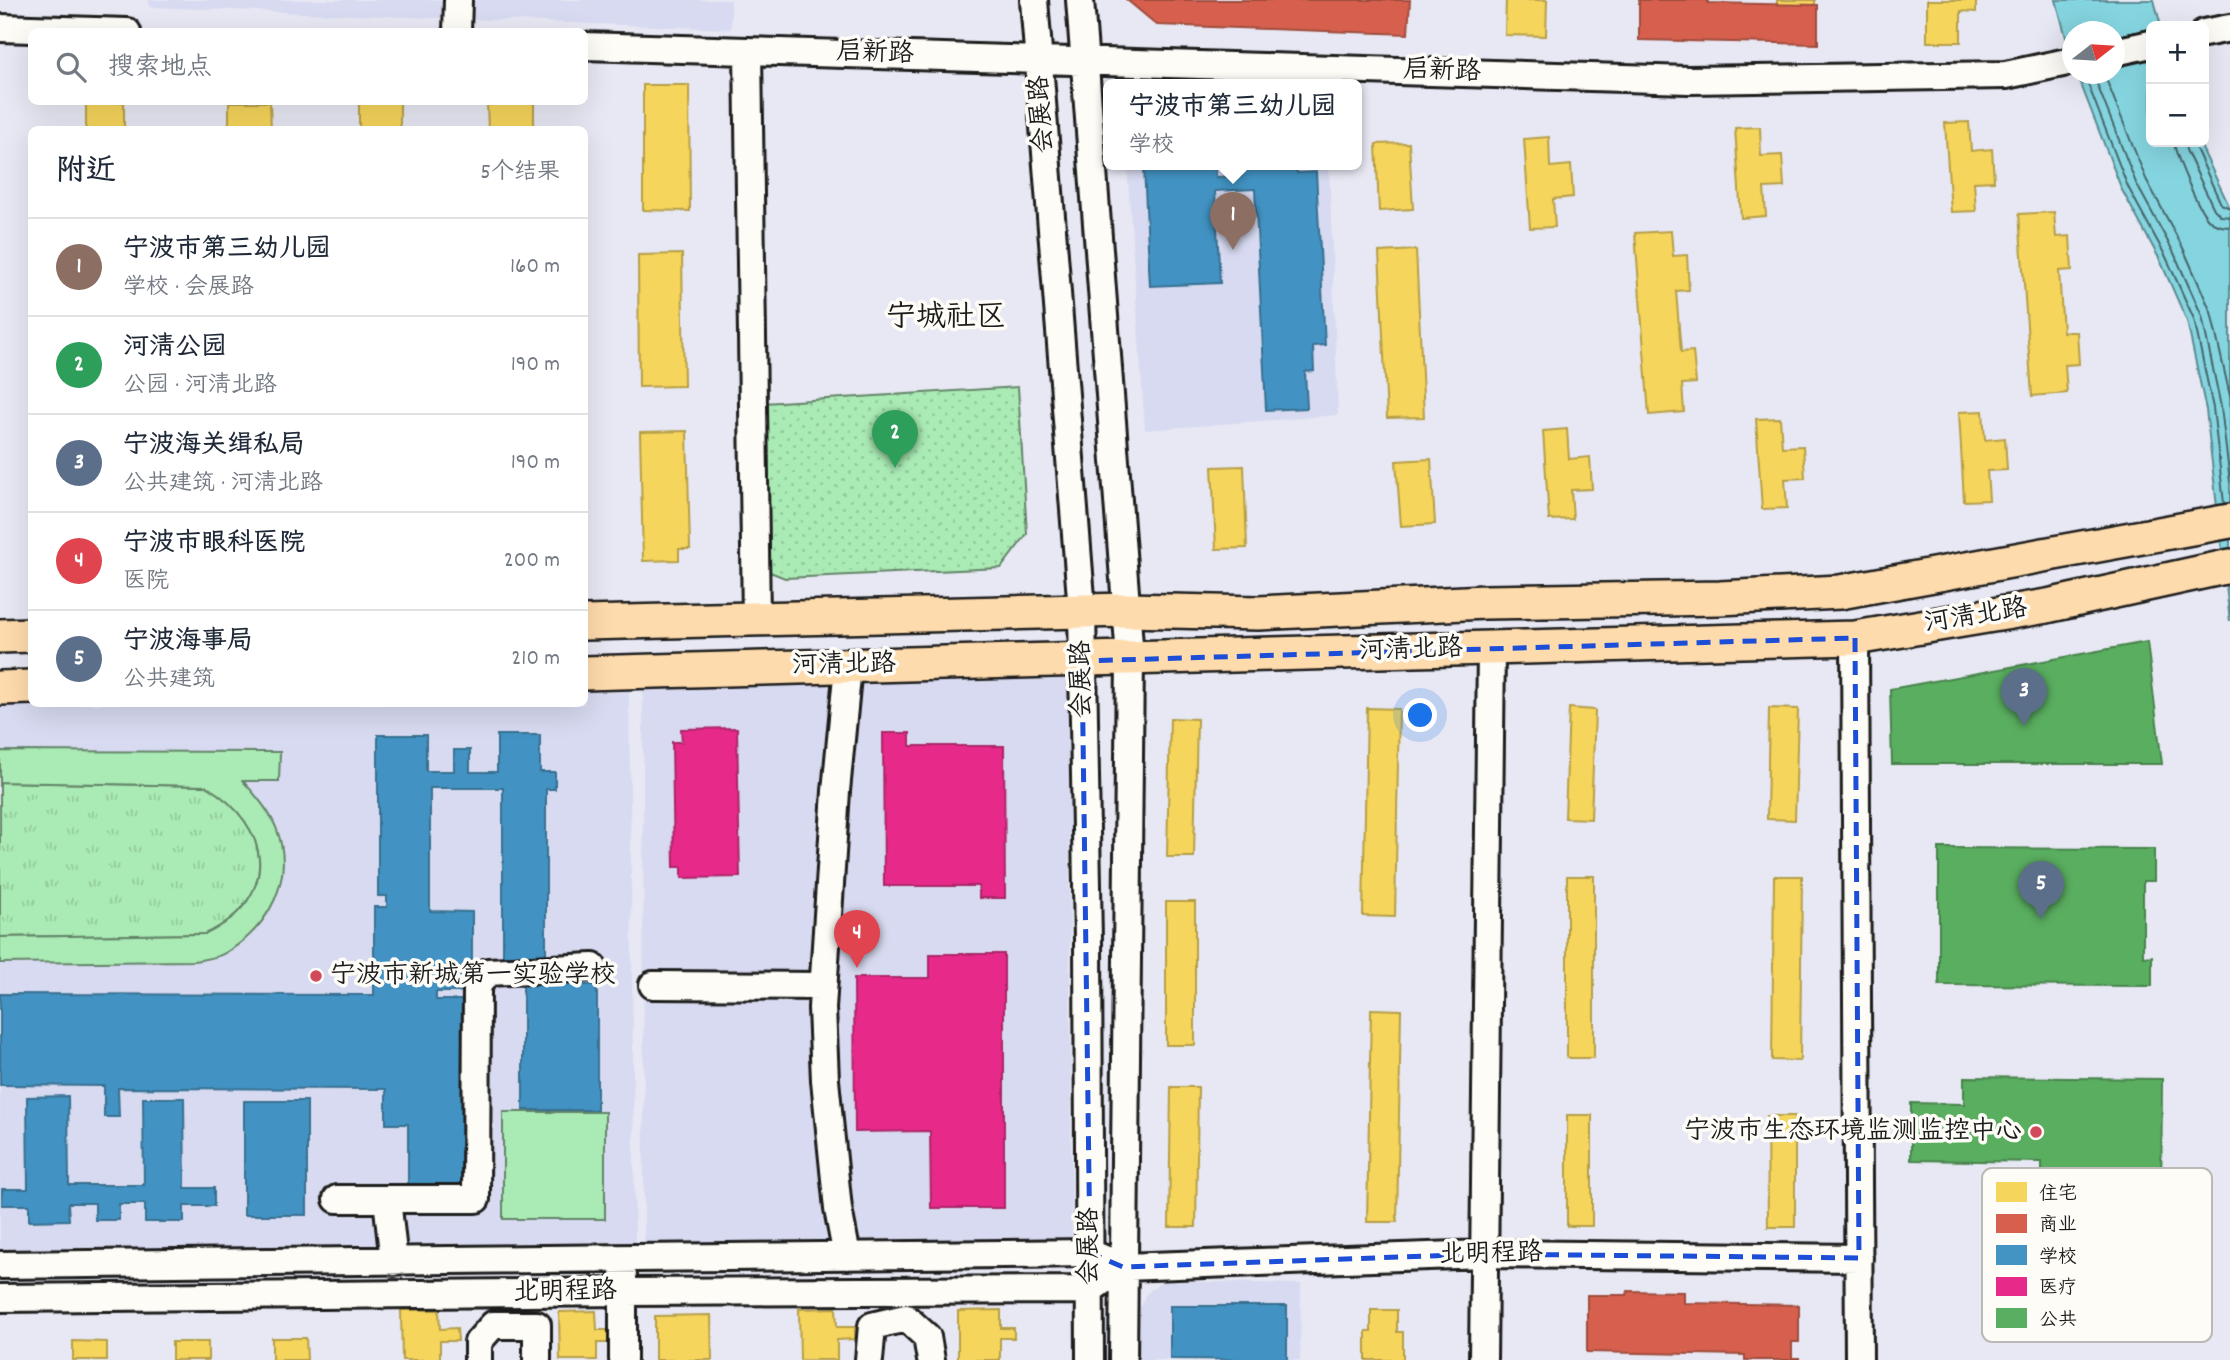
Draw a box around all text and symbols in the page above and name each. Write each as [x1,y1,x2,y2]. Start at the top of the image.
north arrow [2062,21,2125,84]
map controls [2146,21,2209,147]
button: + [2146,21,2209,84]
search box [28,28,588,105]
street label: 启新路 [835,34,915,74]
icon: search [52,48,90,86]
text: 搜索地点 [108,50,212,87]
street label: 启新路 [1402,52,1482,92]
street label: 会展路 [1022,74,1064,154]
popup [1103,79,1362,170]
button: − [2146,84,2209,147]
text: 宁波市第三幼儿园 [1128,90,1337,127]
text: 学校 [1128,130,1174,163]
text: 附近 [56,152,116,195]
text: 5个结果 [480,157,560,190]
pin: 1 [1210,192,1256,250]
text: 宁波市第三幼儿园 [123,232,331,269]
text: 1 [76,251,82,284]
text: 160 m [510,251,560,284]
text: 学校 · 会展路 [123,272,254,305]
district label: 宁城社区 [886,298,1006,341]
text: 河清公园 [123,330,227,367]
text: 2 [74,349,84,382]
text: 190 m [511,349,560,382]
text: 公园 · 河清北路 [123,370,277,403]
pin: 2 [872,410,918,468]
text: 宁波海关缉私局 [123,428,305,465]
text: 3 [74,447,84,480]
text: 190 m [511,447,560,480]
text: 公共建筑 · 河清北路 [123,468,323,501]
text: 宁波市眼科医院 [123,526,305,563]
text: 4 [74,545,84,578]
text: 200 m [504,545,560,578]
text: 医院 [123,566,169,599]
street label: 河清北路 [1922,591,2030,643]
text: 宁波海事局 [123,624,253,661]
street label: 河清北路 [1358,631,1464,671]
street label: 会展路 [1064,640,1102,718]
text: 5 [74,643,84,676]
text: 210 m [511,643,560,676]
street label: 河清北路 [792,647,896,685]
text: 公共建筑 [123,664,215,697]
pin: 3 [2001,668,2047,726]
your location [1403,698,1437,732]
pin: 5 [2018,861,2064,919]
pin: 4 [834,910,880,968]
place label: 宁波市新城第一实验学校 [330,958,616,995]
marker: 宁波市新城第一实验学校 [308,968,324,984]
place label: 宁波市生态环境监测监控中心 [1684,1114,2022,1151]
marker: 宁波市生态环境监测监控中心 [2028,1124,2044,1140]
legend [1982,1168,2212,1342]
text: 住宅 [2039,1182,2077,1209]
street label: 会展路 [1072,1207,1109,1285]
text: 商业 [2039,1213,2077,1240]
street label: 北明程路 [1439,1236,1543,1274]
text: 学校 [2039,1245,2077,1272]
street label: 北明程路 [513,1274,617,1312]
text: 医疗 [2039,1276,2077,1303]
text: 公共 [2039,1308,2077,1335]

